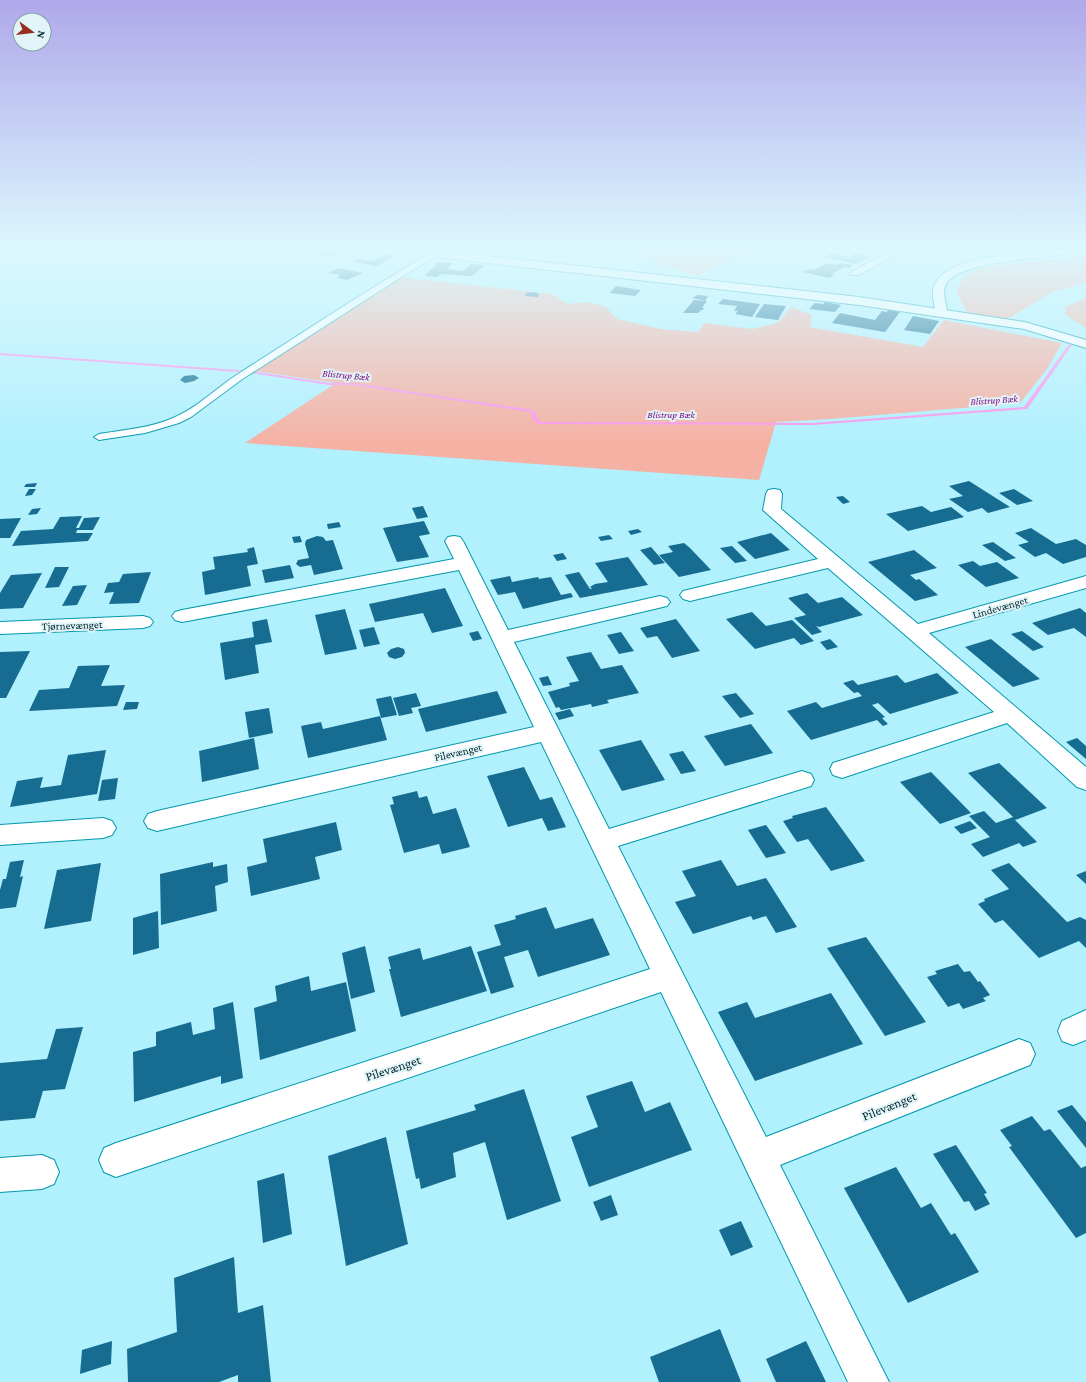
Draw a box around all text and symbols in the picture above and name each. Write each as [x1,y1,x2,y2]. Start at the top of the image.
north arrow [12,12,52,52]
text: N [35,29,48,40]
water label: Blistrup Bæk [322,367,371,383]
water label: Blistrup Bæk [970,393,1019,407]
water label: Blistrup Bæk [647,409,695,420]
street label: Lindevænget [971,593,1030,622]
street label: Tjørnevænget [41,618,103,633]
street label: Pilevænget [433,741,483,764]
street label: Pilevænget [364,1052,423,1084]
street label: Pilevænget [860,1088,919,1124]

